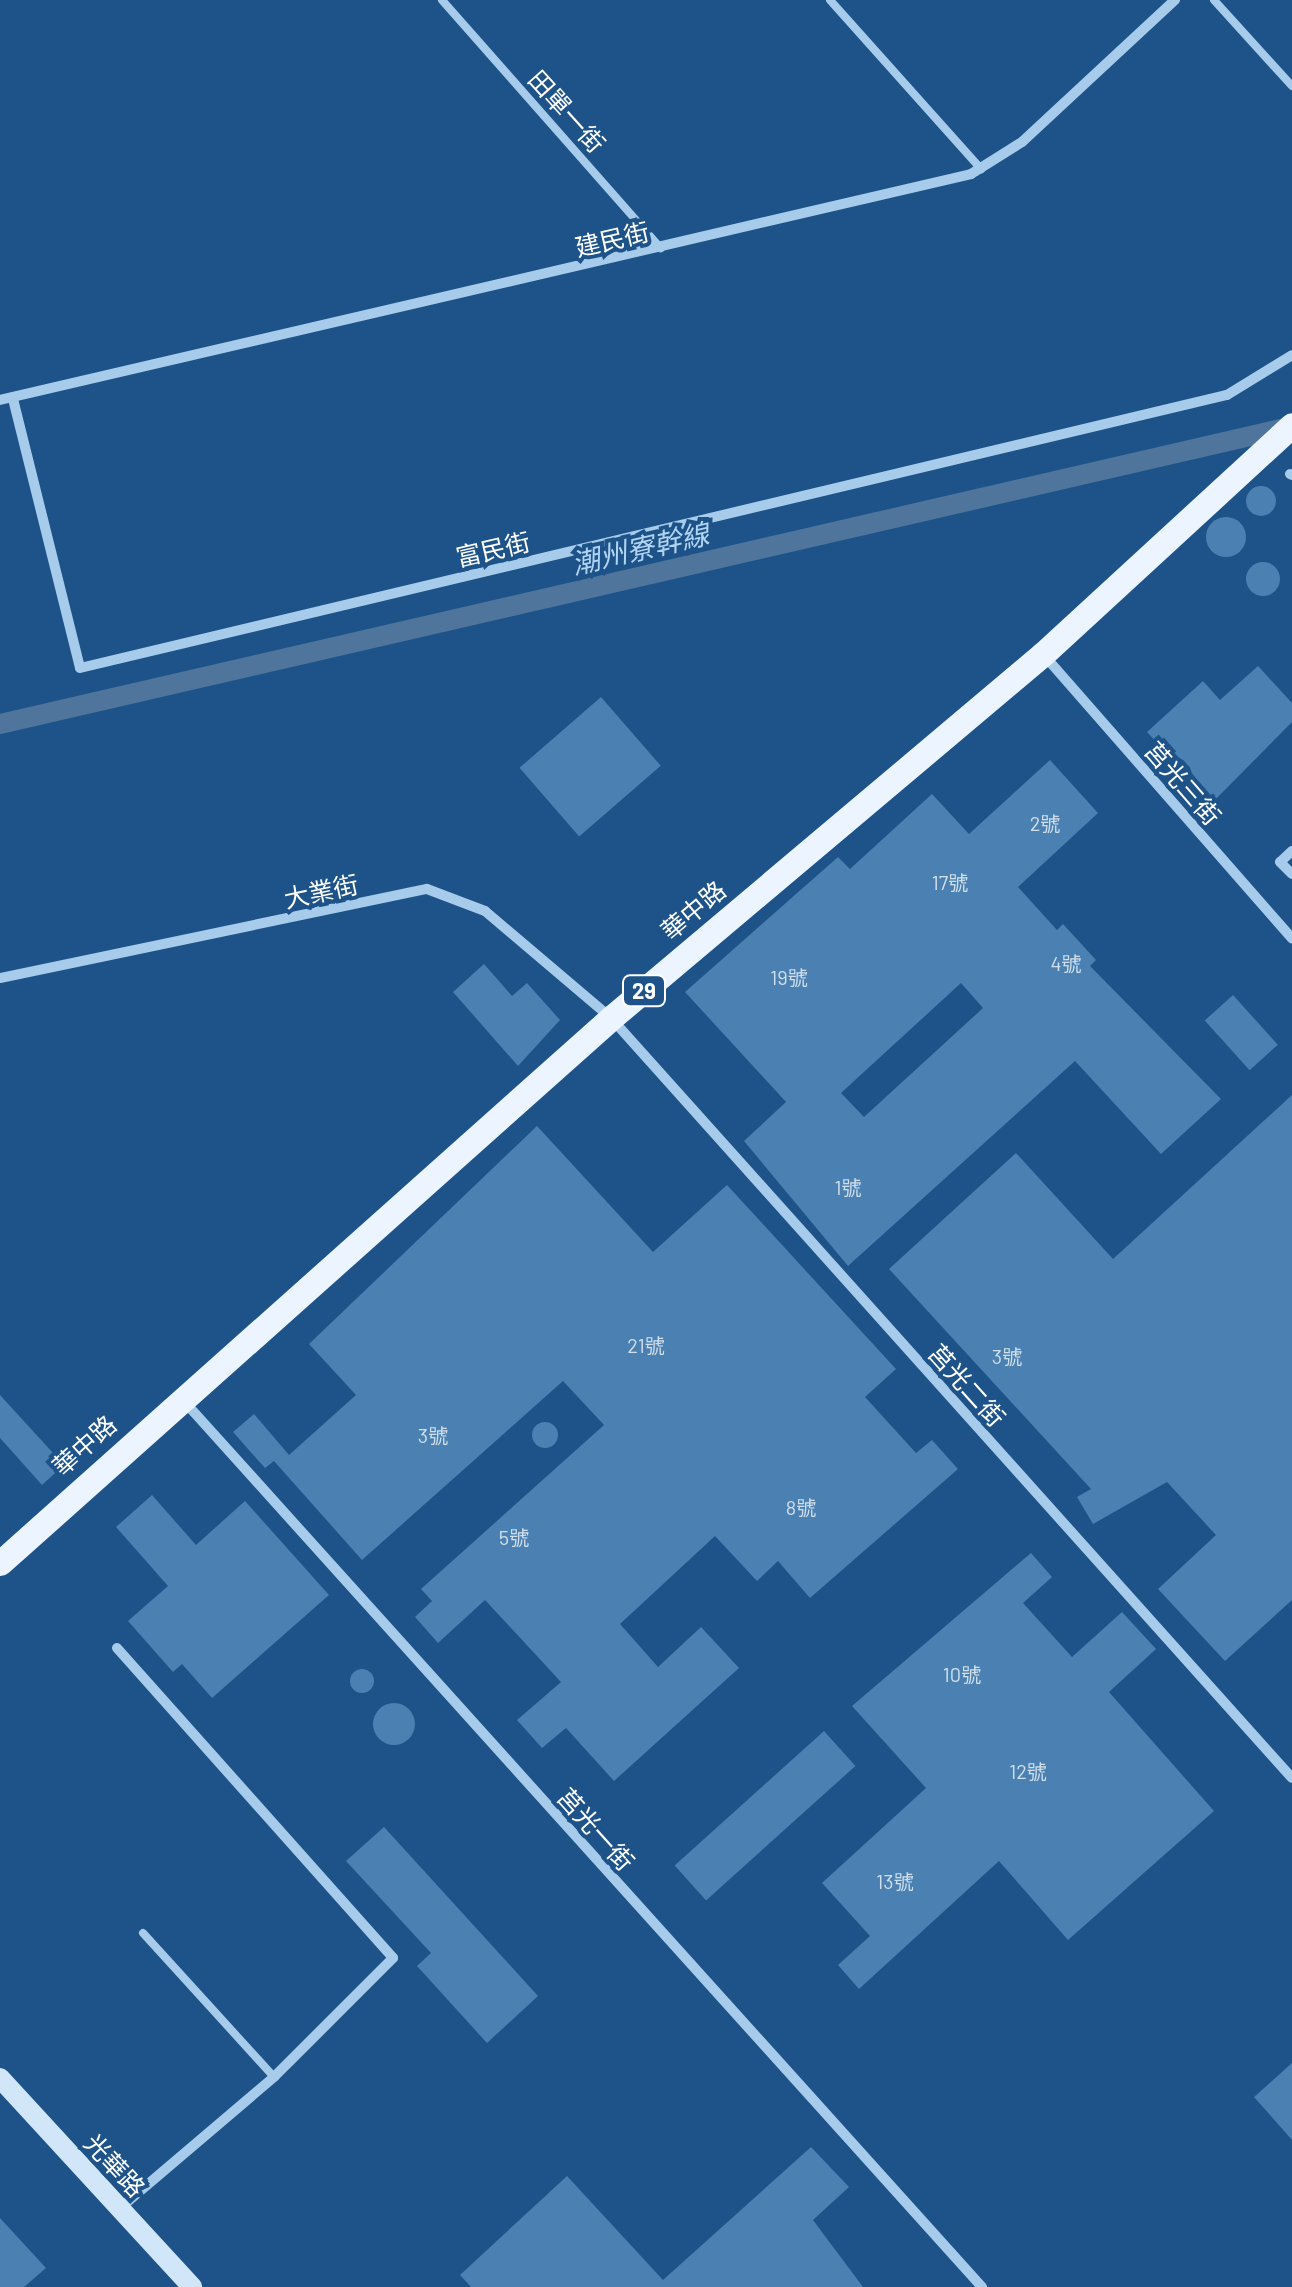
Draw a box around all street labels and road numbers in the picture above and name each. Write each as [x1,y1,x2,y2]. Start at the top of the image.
street label: 田單一街 [522,64,612,158]
street label: 建民街 [572,216,652,262]
street label: 富民街 [453,526,533,572]
street label: 莒光三街 [1139,735,1227,831]
street label: 大業街 [281,869,361,913]
street label: 華中路 [655,874,731,946]
road number: 29 [622,974,666,1008]
street label: 莒光二街 [922,1338,1012,1432]
street label: 華中路 [46,1409,122,1481]
street label: 莒光一街 [551,1782,641,1876]
street label: 光華路 [78,2127,152,2203]

